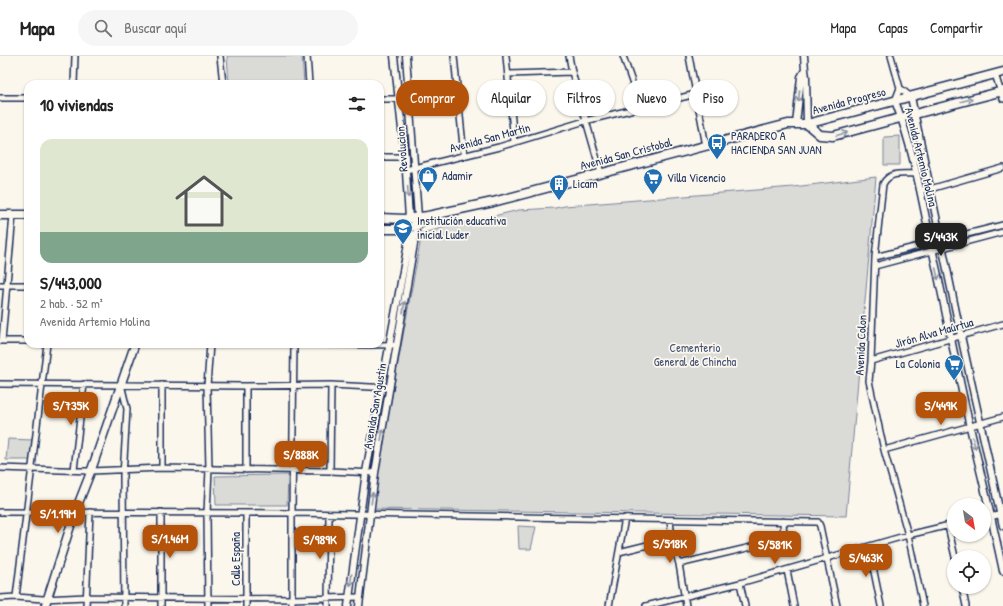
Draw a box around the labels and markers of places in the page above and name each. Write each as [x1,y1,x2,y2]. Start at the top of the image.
place label: PARADERO A HACIENDA SAN JUAN [731,127,822,158]
bus stop icon: PARADERO A HACIENDA SAN JUAN [706,132,728,160]
shop icon: Adamir [417,165,439,193]
place label: Adamir [442,167,473,184]
supermarket icon: Villa Vicencio [642,167,664,195]
place label: Villa Vicencio [667,169,726,186]
building icon: Licam [548,173,570,201]
place label: Licam [573,175,598,192]
place label: Institución educativa inicial Luder [417,212,506,243]
school or university icon: Institución educativa inicial Luder [392,217,414,245]
pin: S/443K [908,223,974,257]
supermarket icon: La Colonia [943,353,965,381]
place label: La Colonia [896,355,940,372]
pin: S/735K [38,392,104,426]
pin: S/449K [908,392,974,426]
pin: S/888K [268,441,334,475]
pin: S/1.19M [21,500,95,534]
pin: S/1.46M [133,525,207,559]
pin: S/989K [287,526,353,560]
pin: S/518K [637,530,703,564]
pin: S/581K [742,531,808,565]
pin: S/463K [833,544,899,578]

